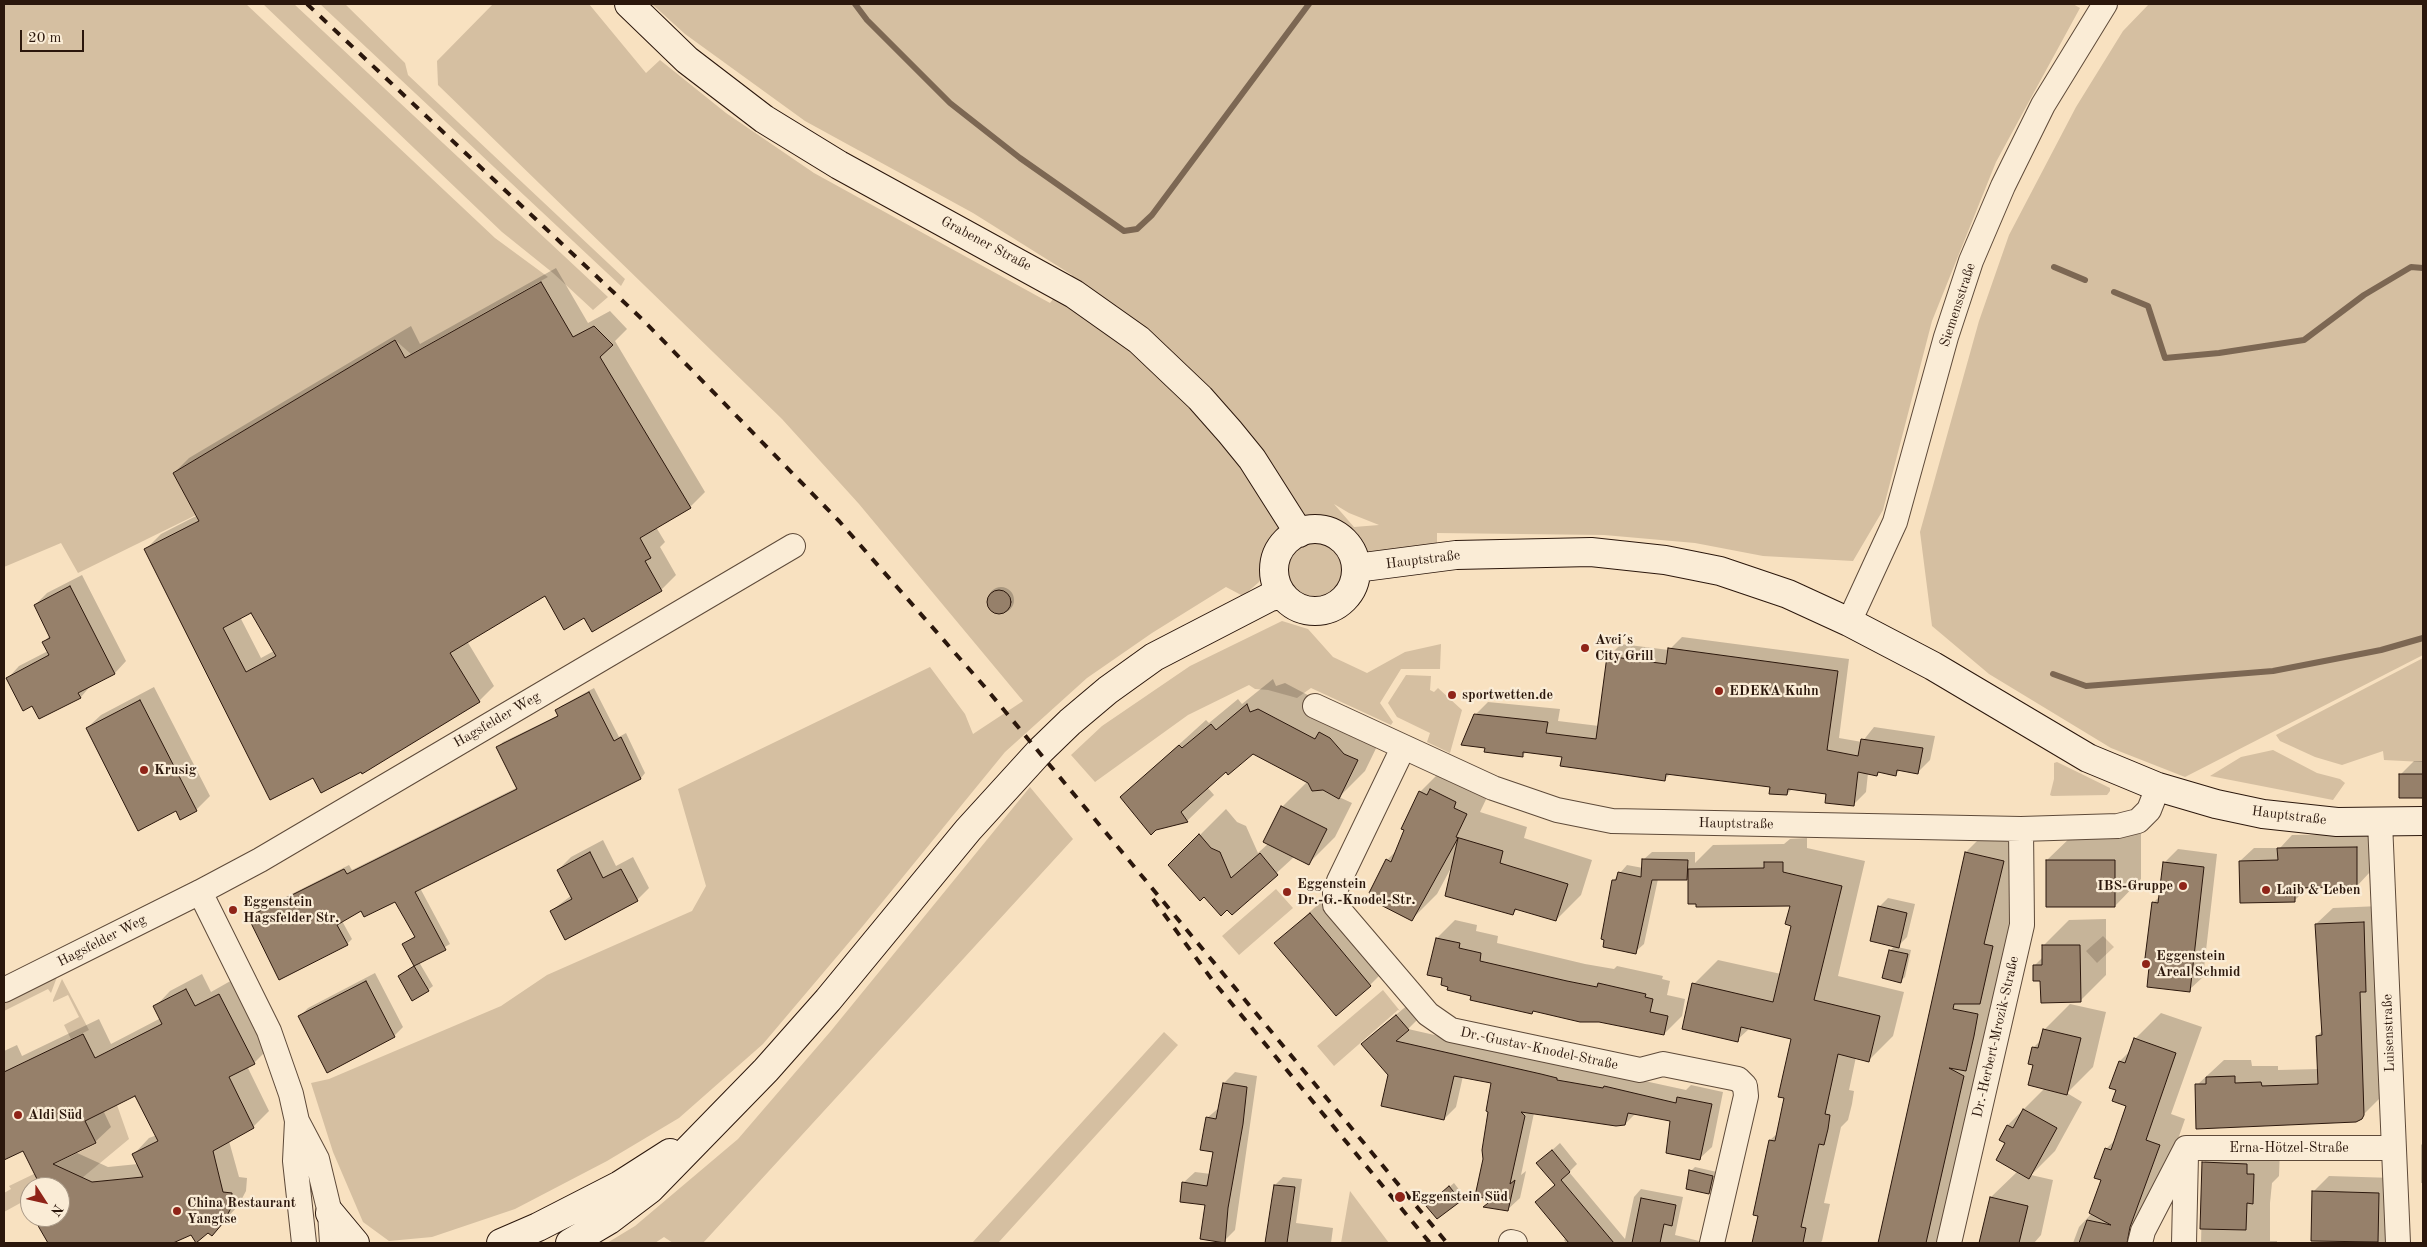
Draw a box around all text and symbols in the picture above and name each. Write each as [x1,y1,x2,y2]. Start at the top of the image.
scale bar [22,20,86,52]
text: 20 m [28,31,62,46]
street label: Grabener Straße [938,213,1034,275]
street label: Siemensstraße [1936,261,1980,349]
street label: Hauptstraße [1385,547,1461,573]
place label: Avci´s City Grill [1595,632,1654,664]
marker: Avci´s City Grill [1579,642,1591,654]
place label: EDEKA Kuhn [1729,683,1819,699]
marker: EDEKA Kuhn [1713,685,1725,697]
place label: sportwetten.de [1462,687,1553,703]
street label: Hagsfelder Weg [451,688,543,752]
marker: sportwetten.de [1446,689,1458,701]
place label: Krusig [154,762,196,778]
marker: Krusig [138,764,150,776]
street label: Hauptstraße [2251,803,2327,829]
street label: Hauptstraße [1698,815,1774,833]
place label: Eggenstein Dr.-G.-Knodel-Str. [1297,876,1415,909]
place label: IBS-Gruppe [2097,878,2173,894]
marker: IBS-Gruppe [2177,880,2189,892]
place label: Laib & Leben [2276,882,2361,898]
marker: Laib & Leben [2260,884,2272,896]
marker: Eggenstein Dr.-G.-Knodel-Str. [1281,886,1293,898]
place label: Eggenstein Hagsfelder Str. [243,894,339,926]
marker: Eggenstein Hagsfelder Str. [227,904,239,916]
street label: Hagsfelder Weg [55,911,149,971]
place label: Eggenstein Areal Schmid [2156,948,2241,980]
street label: Dr.-Herbert-Mrozik-Straße [1969,955,2023,1119]
marker: Eggenstein Areal Schmid [2140,958,2152,970]
street label: Luisenstraße [2379,994,2399,1072]
street label: Dr.-Gustav-Knodel-Straße [1458,1024,1620,1074]
place label: Aldi Süd [28,1107,82,1123]
marker: Aldi Süd [12,1109,24,1121]
street label: Erna-Hötzel-Straße [2229,1140,2349,1156]
north arrow [20,1177,70,1227]
place label: Eggenstein Süd [1411,1189,1508,1205]
marker: Eggenstein Süd [1393,1190,1407,1204]
place label: China Restaurant Yangtse [187,1195,296,1228]
text: N [48,1202,65,1218]
marker: China Restaurant Yangtse [171,1205,183,1217]

